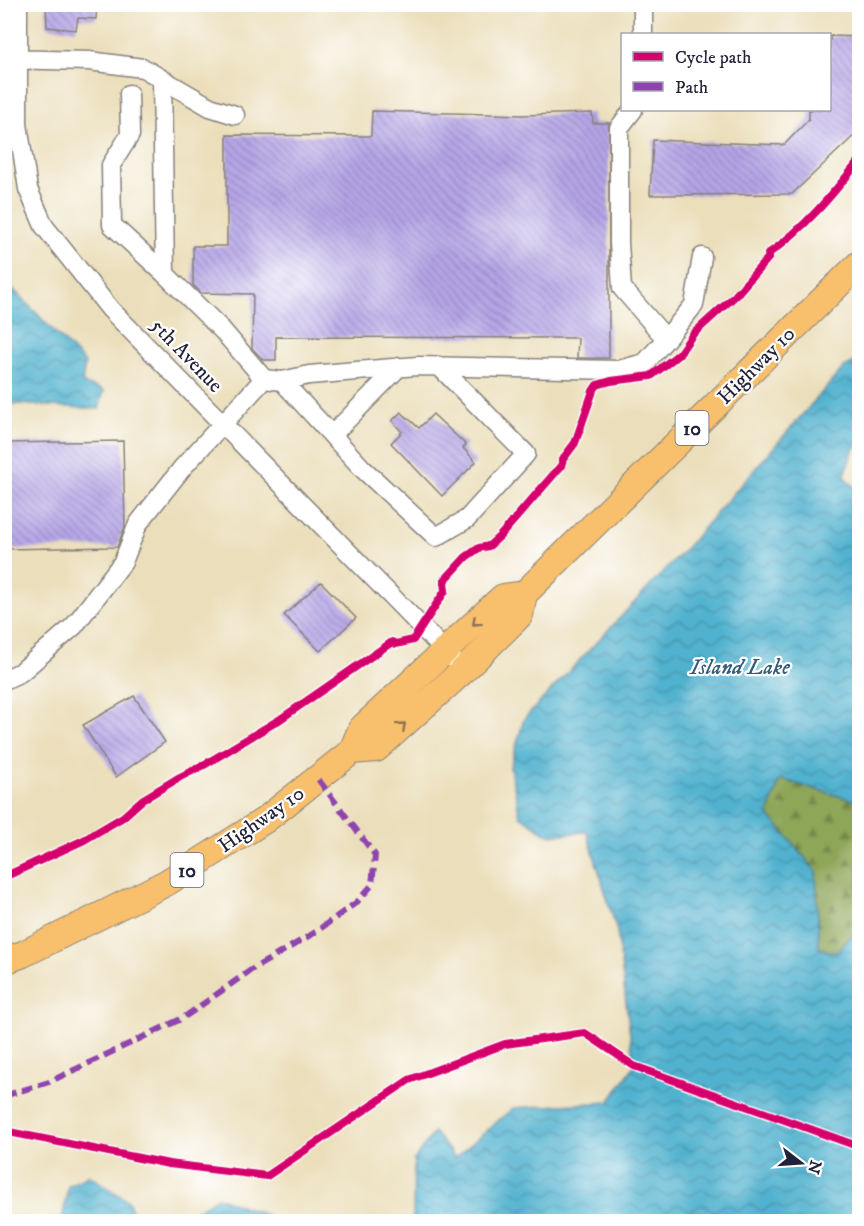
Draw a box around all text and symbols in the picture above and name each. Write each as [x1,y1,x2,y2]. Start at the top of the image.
legend [621,33,831,111]
text: Cycle path [675,47,752,69]
text: Path [675,77,709,99]
street label: 5th Avenue [145,313,228,398]
street label: Highway 10 [712,321,801,410]
road number: 10 [676,411,708,445]
one-way arrow [473,615,484,626]
water label: Island Lake [688,654,790,681]
one-way arrow [395,722,406,733]
street label: Highway 10 [213,781,310,859]
road number: 10 [170,853,204,887]
north arrow [771,1133,831,1193]
text: N [803,1158,826,1176]

